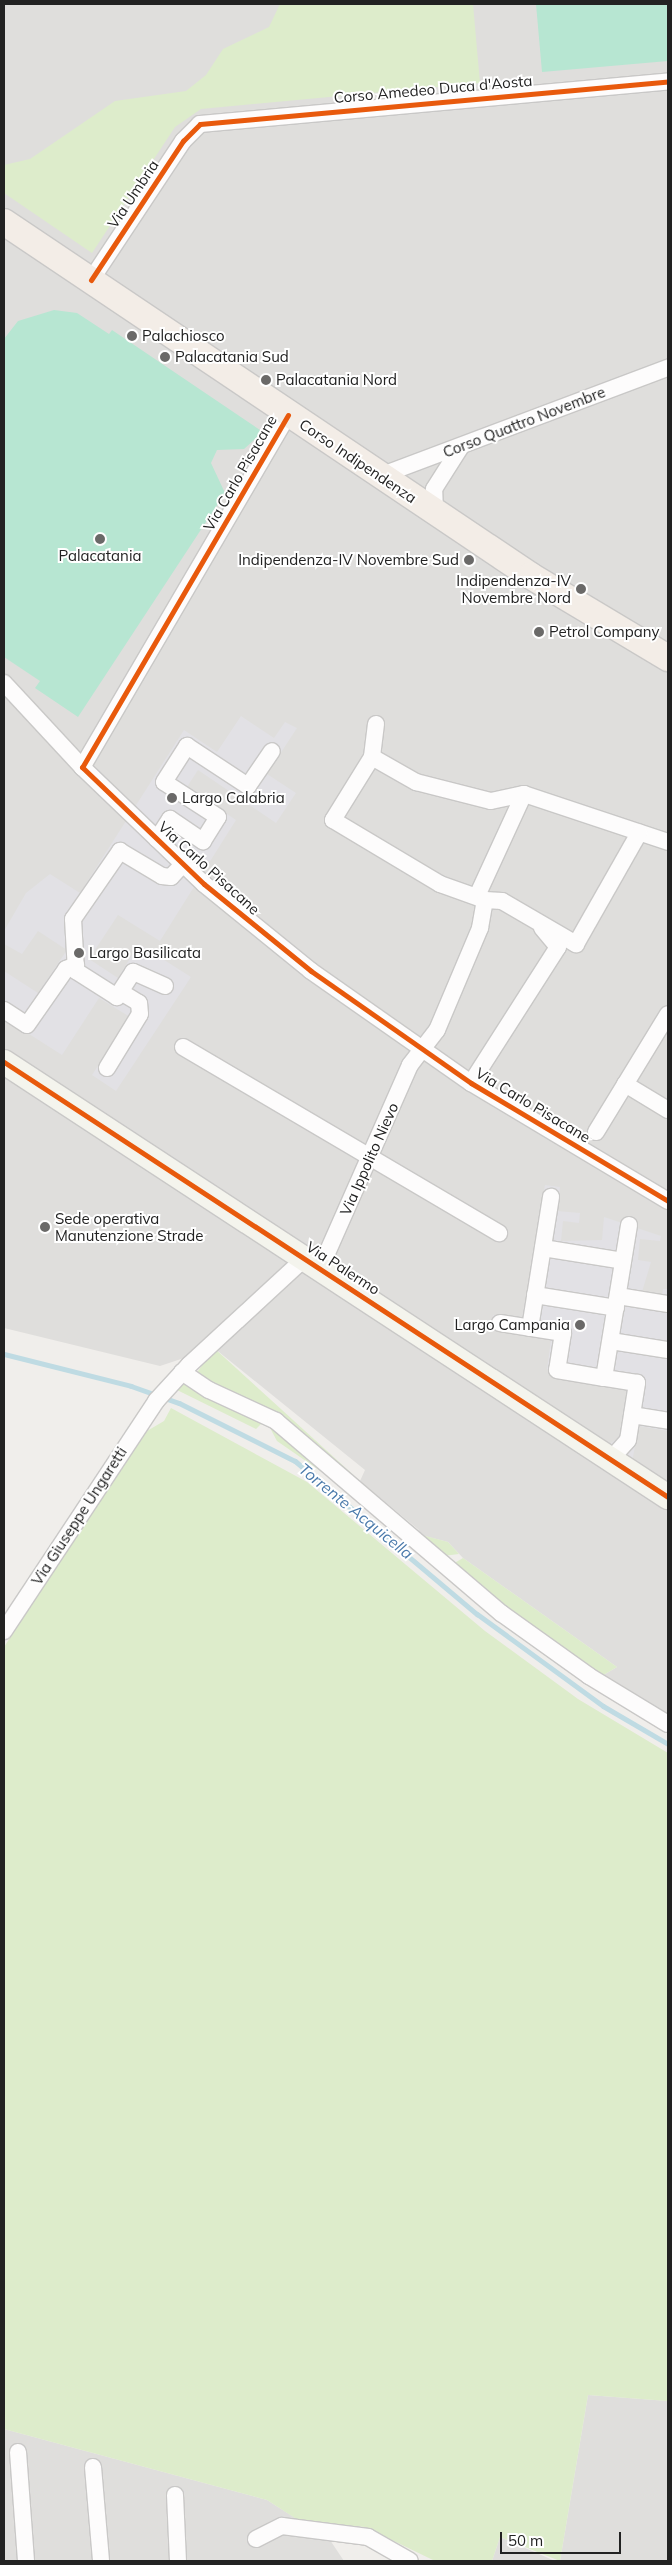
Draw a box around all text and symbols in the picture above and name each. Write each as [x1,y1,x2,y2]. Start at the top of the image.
street label: Corso Amedeo Duca d'Aosta [333,71,533,107]
street label: Via Umbria [104,157,162,231]
place label: Palachiosco [142,327,225,345]
marker: Palachiosco [126,330,138,342]
place label: Palacatania Sud [175,348,289,366]
marker: Palacatania Sud [159,351,171,363]
place label: Palacatania Nord [276,371,397,389]
marker: Palacatania Nord [260,374,272,386]
street label: Corso Quattro Novembre [440,383,608,461]
street label: Via Carlo Pisacane [200,412,280,534]
street label: Corso Indipendenza [296,415,420,507]
marker: Palacatania [94,533,106,545]
place label: Palacatania [59,547,141,565]
place label: Indipendenza-IV Novembre Sud [238,551,459,569]
marker: Indipendenza-IV Novembre Sud [463,554,475,566]
place label: Indipendenza-IV Novembre Nord [456,571,571,606]
marker: Indipendenza-IV Novembre Nord [575,583,587,595]
place label: Petrol Company [549,623,659,641]
marker: Petrol Company [533,626,545,638]
place label: Largo Calabria [182,789,285,807]
marker: Largo Calabria [166,792,178,804]
street label: Via Carlo Pisacane [154,818,264,918]
place label: Largo Basilicata [89,944,201,962]
marker: Largo Basilicata [73,947,85,959]
street label: Via Carlo Pisacane [472,1064,594,1146]
street label: Via Ippolito Nievo [336,1100,402,1218]
place label: Sede operativa Manutenzione Strade [55,1209,203,1244]
marker: Sede operativa Manutenzione Strade [39,1221,51,1233]
street label: Via Palermo [303,1238,383,1298]
place label: Largo Campania [454,1316,570,1334]
marker: Largo Campania [574,1319,586,1331]
street label: Via Giuseppe Ungaretti [28,1444,130,1588]
water label: Torrente Acquicella [295,1459,417,1563]
scale bar [502,2522,623,2554]
text: 50 m [508,2531,543,2550]

